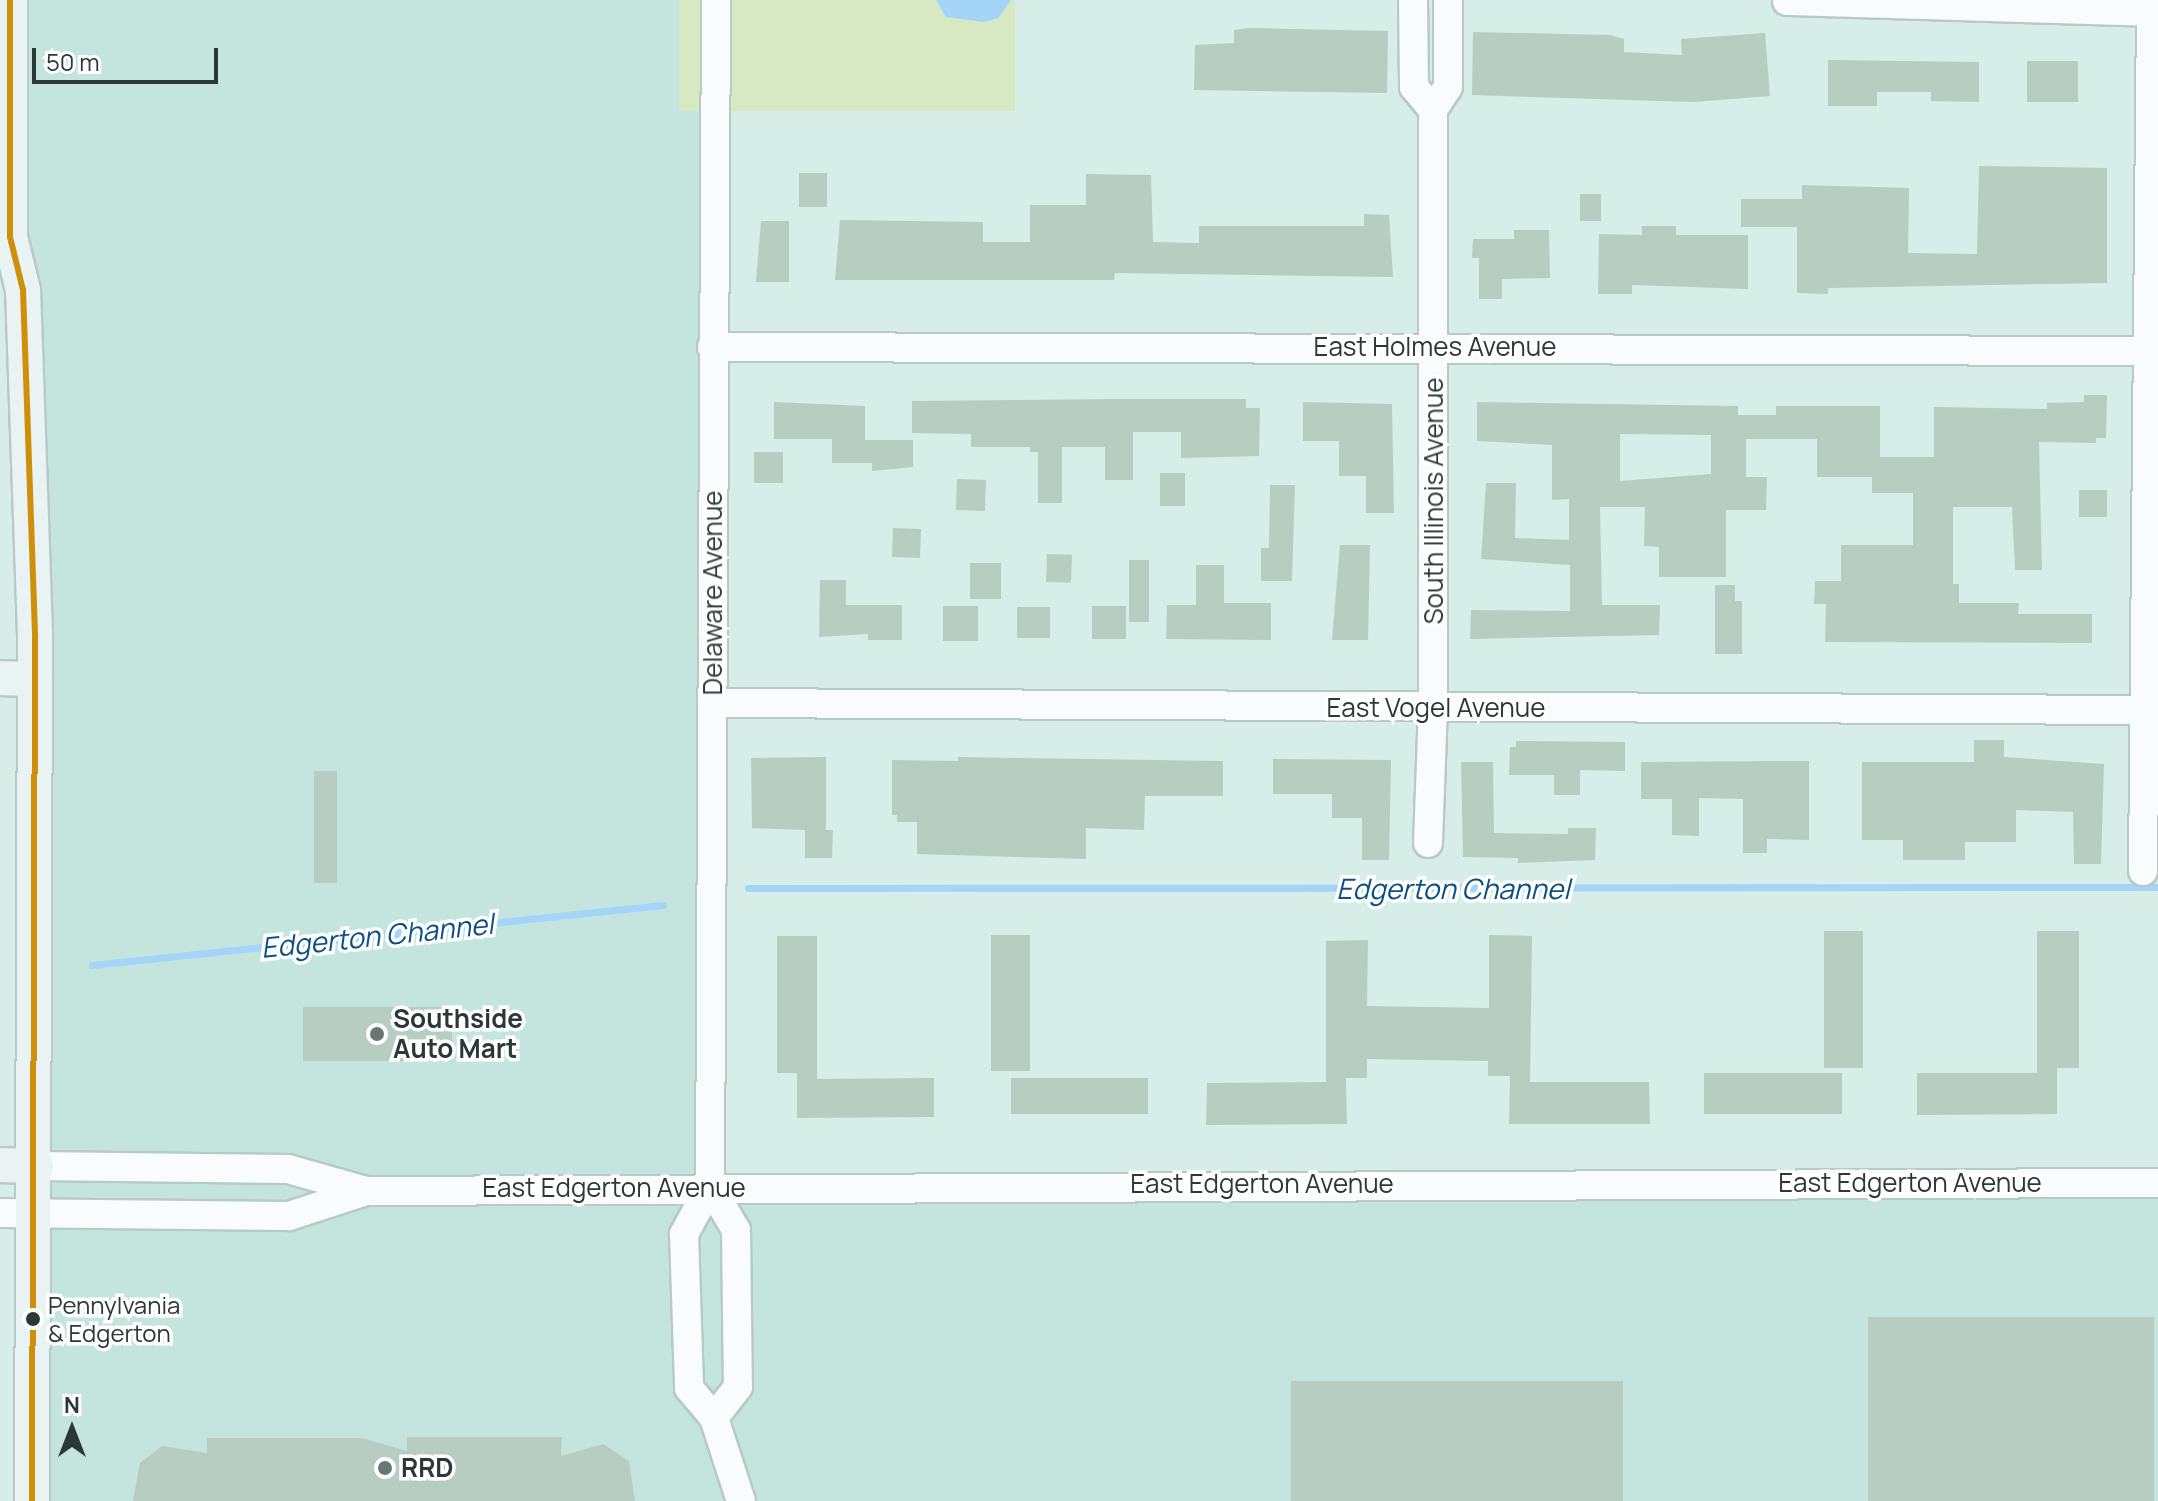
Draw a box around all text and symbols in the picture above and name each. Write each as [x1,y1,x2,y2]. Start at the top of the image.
scale bar [36,32,222,82]
text: 50 m [46,45,100,78]
street label: East Holmes Avenue [1314,331,1556,363]
street label: South Illinois Avenue [1418,378,1450,624]
street label: Delaware Avenue [697,491,729,695]
street label: East Vogel Avenue [1327,692,1545,724]
water label: Edgerton Channel [1336,871,1570,905]
water label: Edgerton Channel [259,906,495,964]
place label: Southside Auto Mart [393,1003,523,1064]
marker: Southside Auto Mart [368,1025,386,1043]
street label: East Edgerton Avenue [1778,1167,2042,1199]
street label: East Edgerton Avenue [1130,1168,1394,1200]
street label: East Edgerton Avenue [482,1172,746,1204]
place label: Pennylvania & Edgerton [48,1291,180,1347]
marker: Pennylvania & Edgerton [25,1311,41,1327]
north arrow [32,1389,112,1469]
text: N [64,1390,80,1420]
place label: RRD [401,1452,454,1484]
marker: RRD [376,1459,394,1477]

